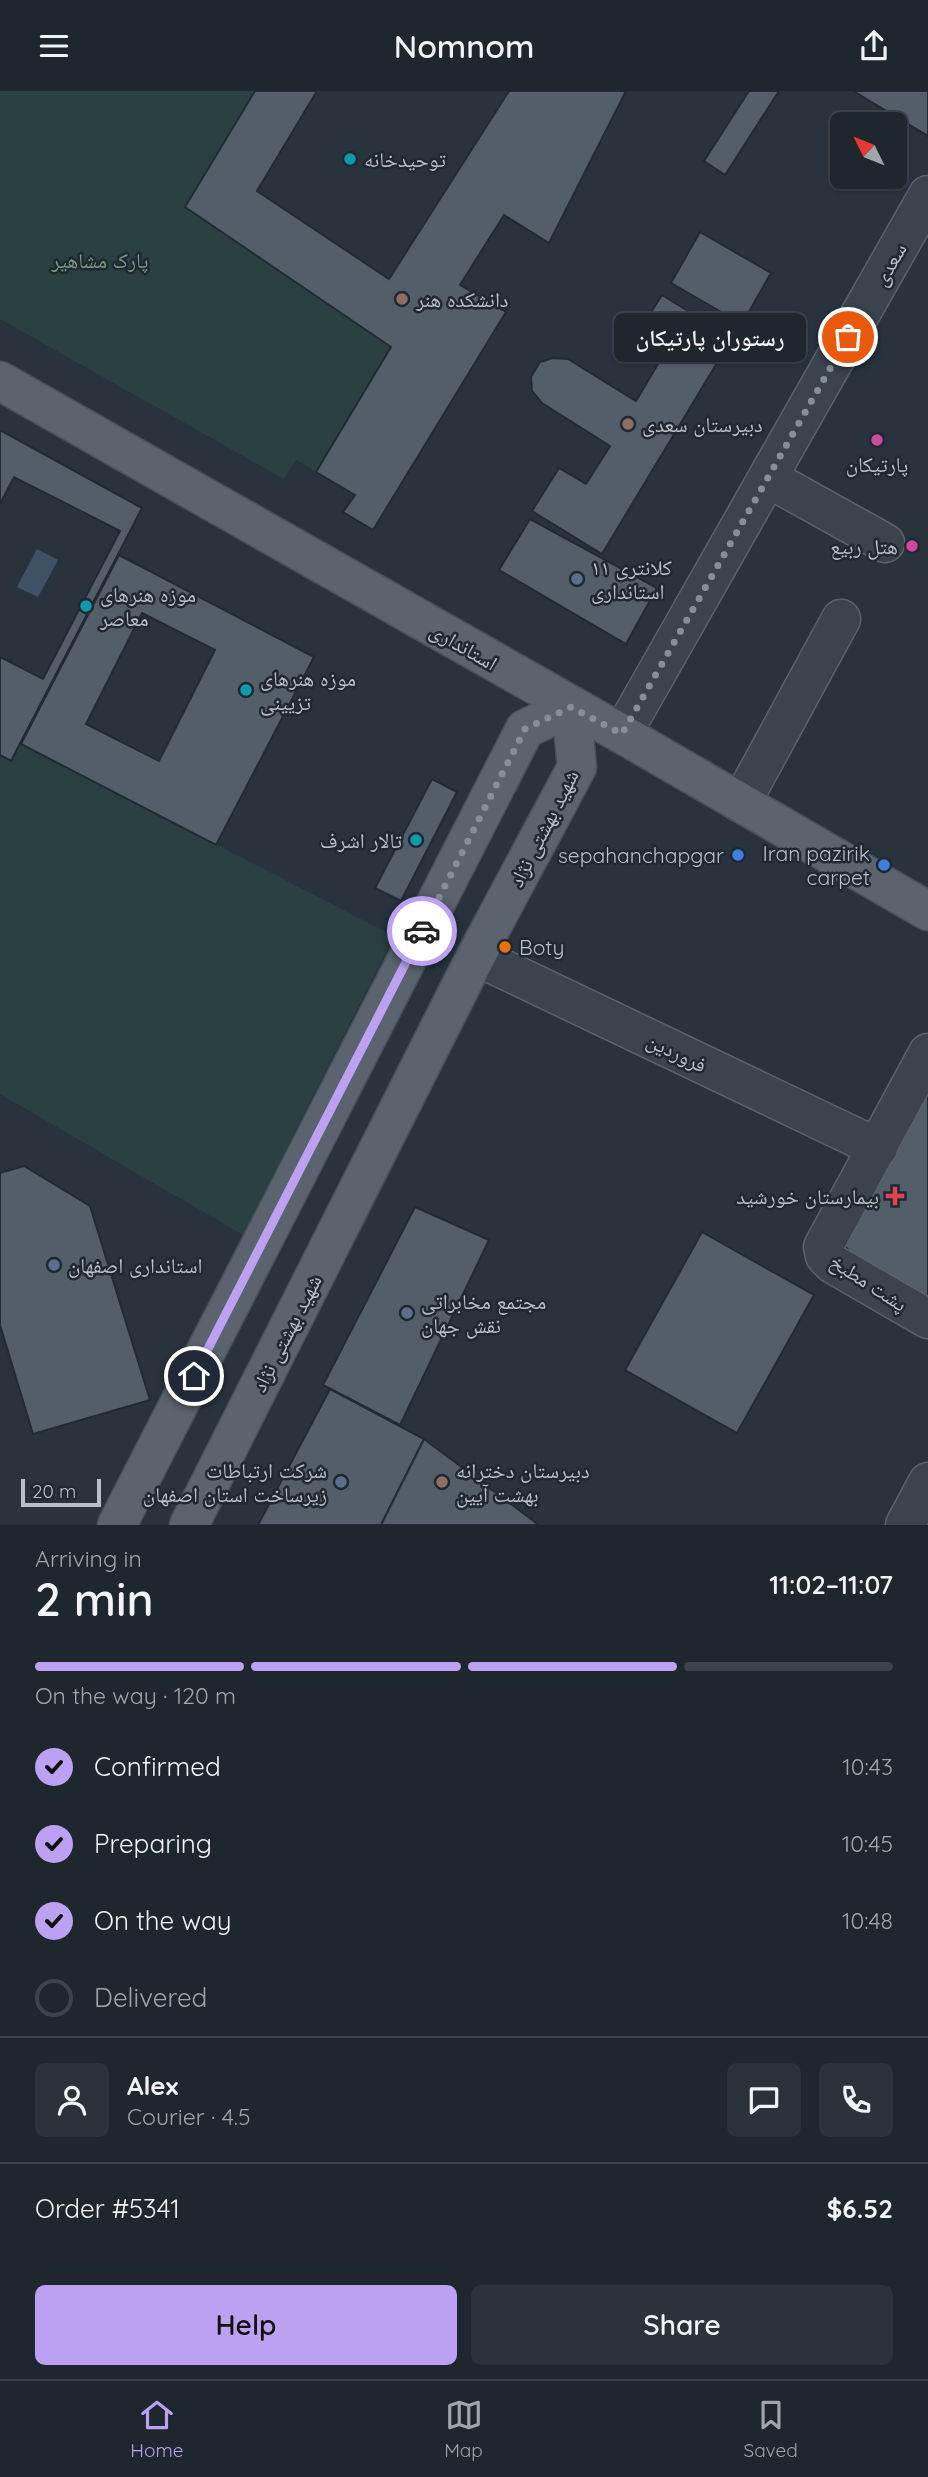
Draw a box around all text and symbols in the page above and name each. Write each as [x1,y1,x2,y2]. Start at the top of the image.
text: Nomnom [394,26,534,66]
icon: menu [35,27,73,65]
icon: share [855,27,893,65]
north arrow [830,112,906,189]
map controls [830,112,907,189]
place label: توحیدخانه [364,146,446,172]
marker: توحیدخانه [342,151,358,167]
street label: سعدی [866,238,912,290]
park label: پارک مشاهیر [50,247,149,273]
place label: دانشکده هنر [415,286,509,312]
marker: دانشکده هنر [394,291,410,307]
pin [818,307,878,367]
callout: رستوران پارتیکان [614,313,806,361]
icon: bag [829,318,867,356]
text: رستوران پارتیکان [636,323,784,352]
place label: دبیرستان سعدی [642,411,763,437]
marker: دبیرستان سعدی [620,416,636,432]
marker: پارتیکان [869,432,885,448]
place label: پارتیکان [846,451,908,477]
place label: هتل ربیع [830,533,898,560]
marker: هتل ربیع [904,538,920,554]
place label: کلانتری ۱۱ استانداری [591,554,672,604]
marker: کلانتری ۱۱ استانداری [569,571,585,587]
place label: موزه هنرهای معاصر [99,581,196,631]
marker: موزه هنرهای معاصر [78,598,94,614]
street label: استانداری [426,616,502,676]
place label: موزه هنرهای تزیینی [260,665,356,716]
marker: موزه هنرهای تزیینی [238,682,254,698]
street label: شهید بهشتی نژاد [502,765,585,892]
place label: تالار اشرف [320,827,402,853]
marker: تالار اشرف [408,832,424,848]
place label: Iran pazirik carpet [763,840,870,890]
place label: sepahanchapgar [558,842,724,868]
marker: sepahanchapgar [730,847,746,863]
marker: Iran pazirik carpet [876,857,892,873]
courier [387,896,457,966]
icon: car [403,912,441,950]
place label: Boty [519,934,564,960]
marker: Boty [497,939,513,955]
street label: فروردین [642,1026,711,1078]
place label: بیمارستان خورشید [736,1183,879,1209]
marker: بیمارستان خورشید [885,1186,905,1206]
street label: پشت مطبخ [825,1247,913,1317]
place label: استانداری اصفهان [68,1252,202,1278]
marker: استانداری اصفهان [46,1257,62,1273]
street label: شهید بهشتی نژاد [245,1270,328,1397]
place label: مجتمع مخابراتی نقش جهان [421,1288,546,1339]
marker: مجتمع مخابراتی نقش جهان [399,1305,415,1321]
pin [164,1346,224,1406]
icon: home [175,1357,213,1395]
place label: شرکت ارتباطات زیرساخت استان اصفهان [143,1457,327,1507]
place label: دبیرستان دخترانه بهشت آیین [456,1457,590,1508]
marker: شرکت ارتباطات زیرساخت استان اصفهان [333,1474,349,1490]
marker: دبیرستان دخترانه بهشت آیین [434,1474,450,1490]
scale bar [21,1476,102,1508]
text: 20 m [32,1479,76,1503]
text: Arriving in [35,1544,142,1573]
text: 11:02–11:07 [769,1568,893,1601]
text: 2 min [35,1570,154,1628]
text: On the way · 120 m [35,1681,236,1710]
icon: check [35,1748,73,1786]
text: Confirmed [94,1750,221,1783]
text: 10:43 [842,1752,893,1781]
icon: check [35,1825,73,1863]
text: Preparing [94,1827,212,1860]
text: 10:45 [842,1829,893,1858]
icon: check [35,1902,73,1940]
text: On the way [94,1904,232,1937]
text: 10:48 [842,1906,893,1935]
text: Delivered [94,1981,207,2014]
button: person [35,2063,109,2137]
button: chat [727,2063,801,2137]
button: phone [819,2063,893,2137]
text: Alex [127,2069,178,2102]
text: Courier · 4.5 [127,2102,251,2131]
text: Order #5341 [35,2192,180,2225]
text: $6.52 [827,2192,893,2225]
button: Help [35,2285,457,2365]
button: Share [471,2285,893,2365]
tab: Home [130,2396,184,2462]
tab: Map [444,2396,483,2462]
tab: Saved [744,2396,798,2462]

